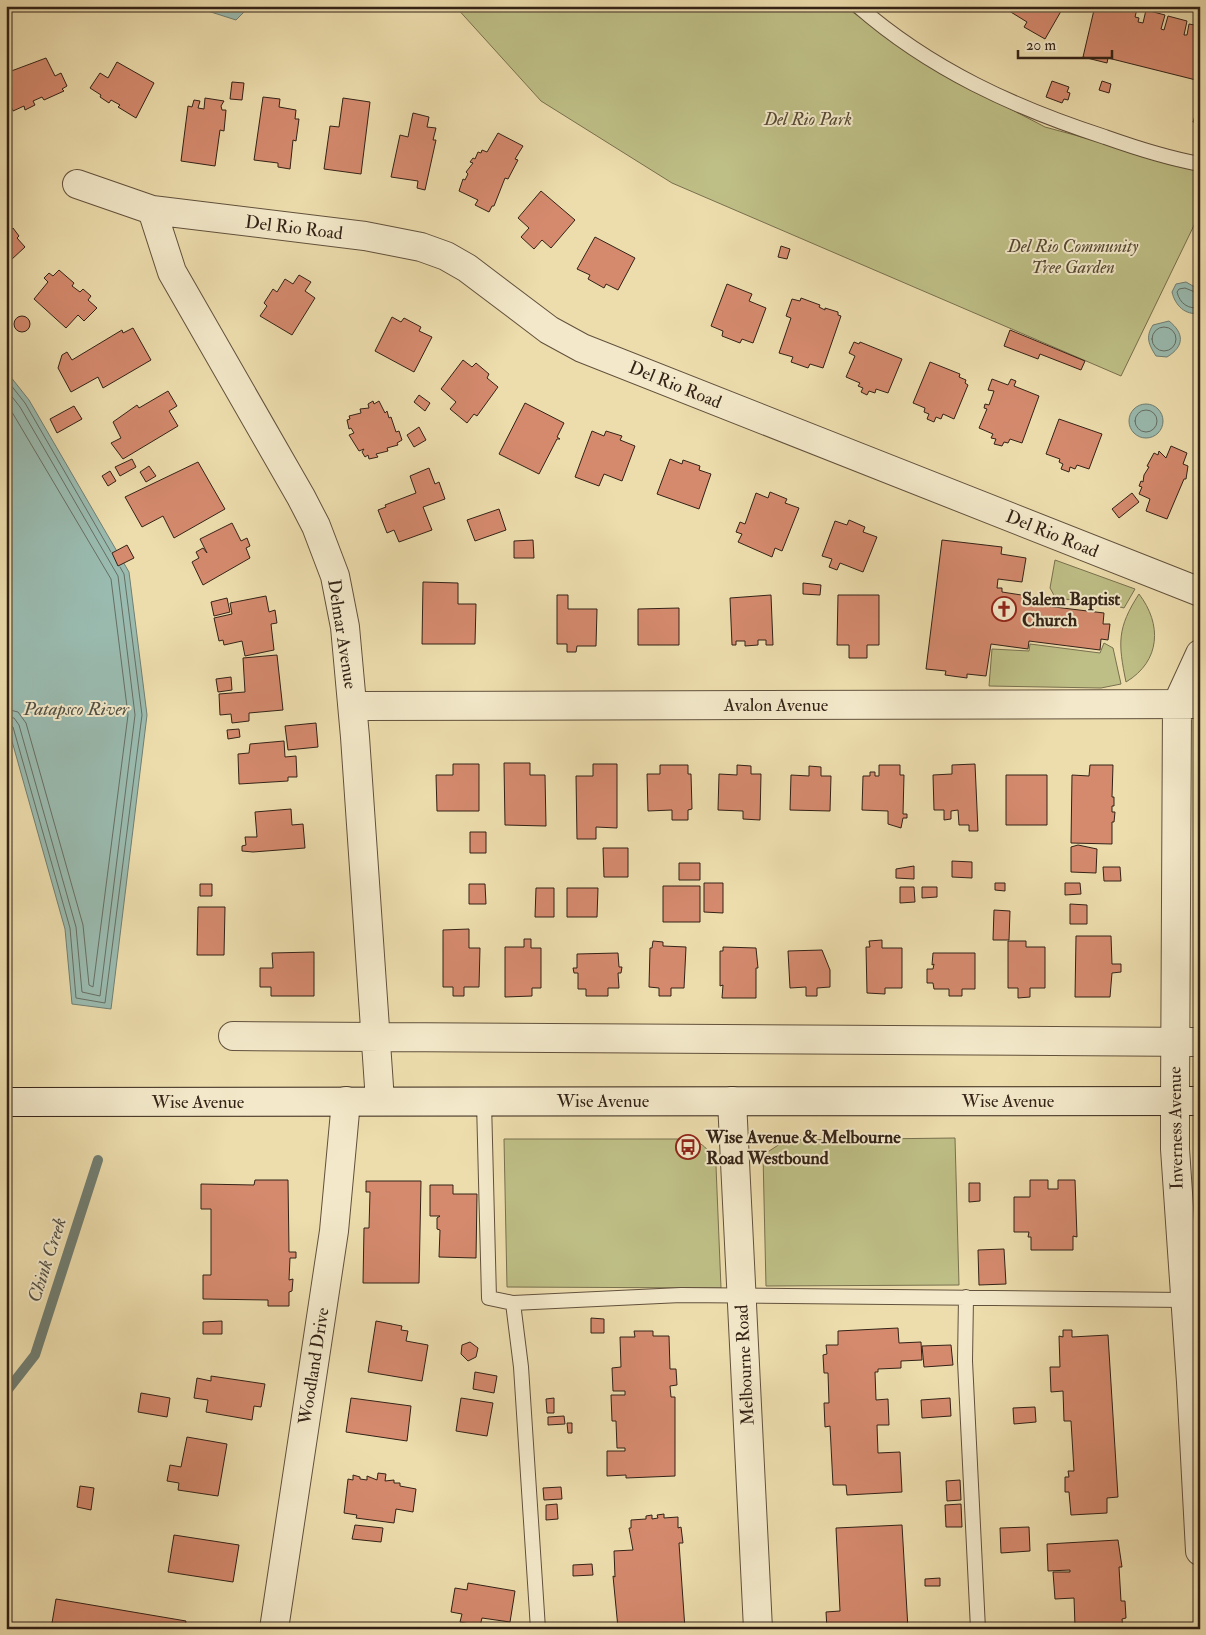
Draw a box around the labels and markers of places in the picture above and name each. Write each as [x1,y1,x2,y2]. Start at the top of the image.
place label: Salem Baptist Church [1022,588,1120,632]
church icon: Salem Baptist Church [991,596,1017,622]
place label: Wise Avenue & Melbourne Road Westbound [705,1126,901,1170]
bus stop icon: Wise Avenue & Melbourne Road Westbound [675,1134,701,1160]

